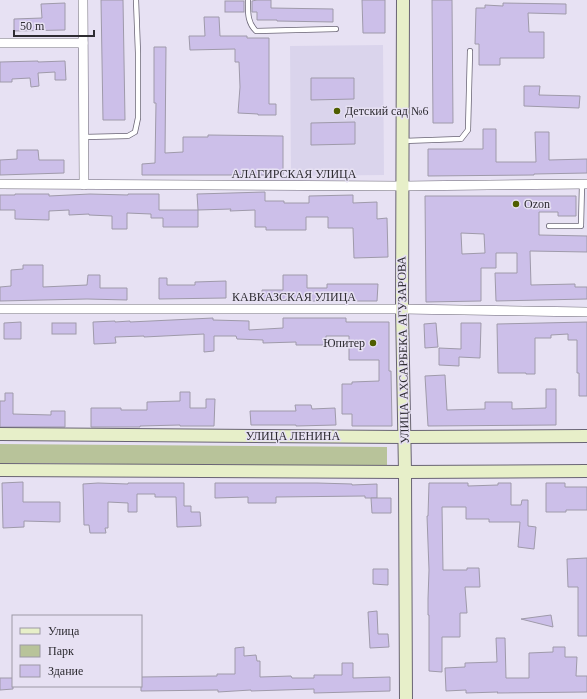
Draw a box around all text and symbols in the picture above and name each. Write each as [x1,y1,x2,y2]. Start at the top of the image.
scale bar [14,12,94,38]
text: 50 m [20,19,45,33]
place label: Детский сад №6 [345,104,428,118]
marker: Детский сад №6 [332,106,342,116]
street label: АЛАГИРСКАЯ УЛИЦА [232,167,357,181]
place label: Ozon [524,197,550,211]
marker: Ozon [511,199,521,209]
street label: УЛИЦА АХСАРБЕКА АГУЗАРОВА [394,256,412,444]
street label: КАВКАЗСКАЯ УЛИЦА [232,290,356,304]
place label: Юпитер [323,336,365,350]
marker: Юпитер [368,338,378,348]
street label: УЛИЦА ЛЕНИНА [246,429,341,443]
legend [12,615,142,687]
text: Улица [48,624,80,638]
text: Парк [48,644,74,658]
text: Здание [48,664,83,678]

